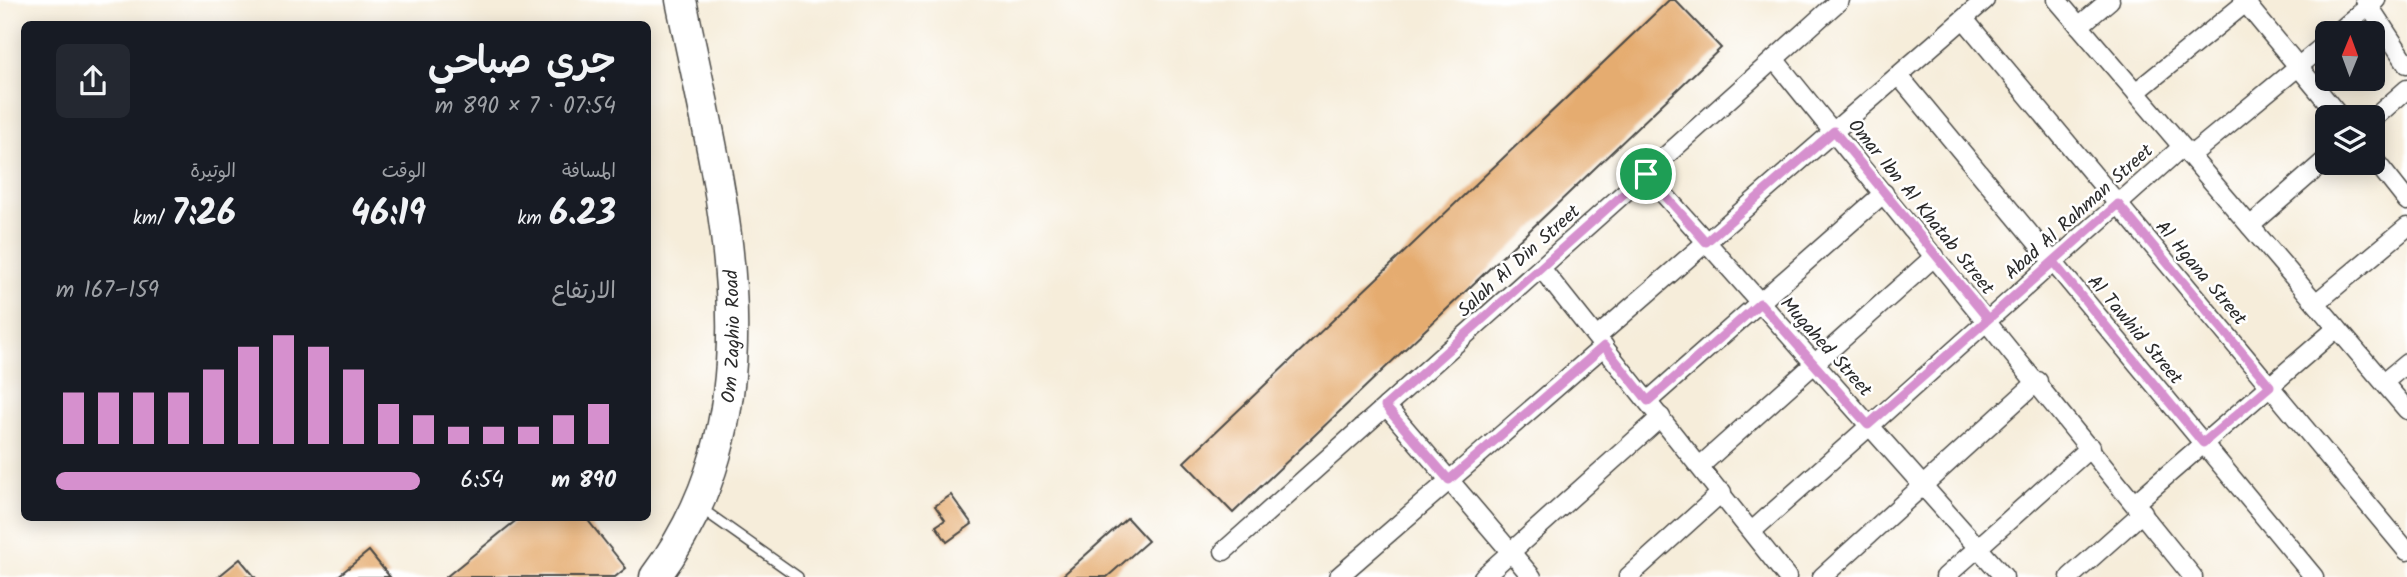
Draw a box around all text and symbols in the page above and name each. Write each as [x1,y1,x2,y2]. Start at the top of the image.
north arrow [2315,21,2385,91]
map controls [2315,21,2385,175]
text: جري صباحي [428,33,616,93]
button: share [56,44,130,118]
text: 07:54 · 7 × 890 m [435,89,616,125]
button: layers [2315,105,2385,175]
street label: Omar Ibn Al Khatab Street [1840,113,2002,302]
street label: Abad Al Rahman Street [1998,137,2161,288]
pin [1616,144,1676,204]
icon: arrive [1627,155,1665,193]
text: الوتيرة [190,157,236,187]
text: الوقت [382,157,426,187]
text: المسافة [562,157,616,187]
text: 7:26 [171,187,236,243]
text: 46:19 [351,187,426,243]
text: 6.23 [549,187,616,243]
street label: Salah Al Din Street [1451,197,1588,325]
text: /km [133,204,171,234]
text: km [518,204,549,234]
street label: Al Hgana Street [2147,214,2254,333]
street label: Om Zaghio Road [714,268,749,405]
street label: Al Tawhid Street [2079,269,2190,392]
text: 159–167 m [56,273,159,309]
text: الارتفاع [552,274,616,310]
street label: Mugahed Street [1772,290,1879,405]
text: 6:54 [461,463,504,499]
text: 890 m [551,463,616,499]

